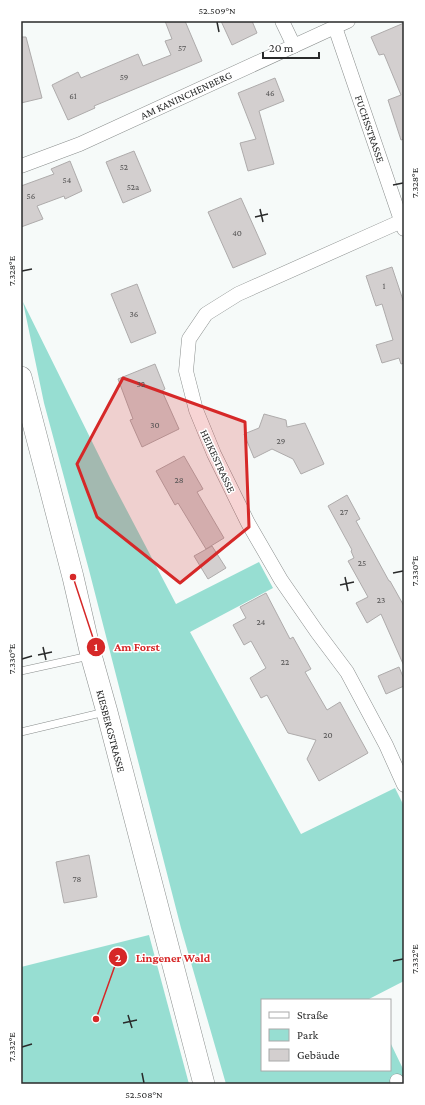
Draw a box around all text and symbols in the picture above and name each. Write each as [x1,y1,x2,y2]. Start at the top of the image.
text: 52.509°N [198,5,236,16]
scale bar [263,34,319,60]
text: 20 m [269,41,294,55]
house number: 57 [178,43,186,53]
street label: AM KANINCHENBERG [138,69,234,121]
house number: 59 [120,72,129,82]
house number: 46 [265,88,275,98]
house number: 61 [69,91,77,101]
street label: FUCHSSTRASSE [353,94,387,164]
house number: 52 [120,162,128,172]
text: 7.328°E [409,167,420,198]
house number: 54 [63,175,72,185]
house number: 52a [127,182,139,192]
house number: 56 [27,191,36,201]
house number: 40 [232,228,242,238]
text: 7.328°E [6,255,17,286]
house number: 1 [383,281,386,291]
house number: 36 [130,309,139,319]
house number: 32 [137,379,145,389]
house number: 30 [150,420,160,430]
street label: HEIKESTRASSE [198,428,238,494]
house number: 29 [277,436,286,446]
house number: 28 [174,475,184,485]
house number: 27 [340,507,348,517]
text: 7.330°E [409,555,420,586]
house number: 25 [358,558,366,568]
house number: 23 [377,595,385,605]
house number: 24 [257,617,266,627]
callout: Am Forst [86,635,168,659]
text: 1 [94,640,99,654]
text: Am Forst [113,640,160,654]
text: 7.330°E [6,643,17,674]
house number: 22 [281,657,289,667]
street label: KIESBERGSTRASSE [94,688,128,774]
house number: 20 [323,730,333,740]
house number: 78 [73,874,82,884]
text: 7.332°E [409,944,420,974]
callout: Lingener Wald [108,945,219,969]
text: 2 [115,951,121,965]
text: Lingener Wald [136,951,211,965]
legend [261,999,391,1071]
text: Straße [297,1008,328,1022]
text: Park [297,1028,319,1042]
text: 7.332°E [6,1032,17,1062]
text: Gebäude [297,1048,339,1062]
text: 52.508°N [125,1089,163,1100]

